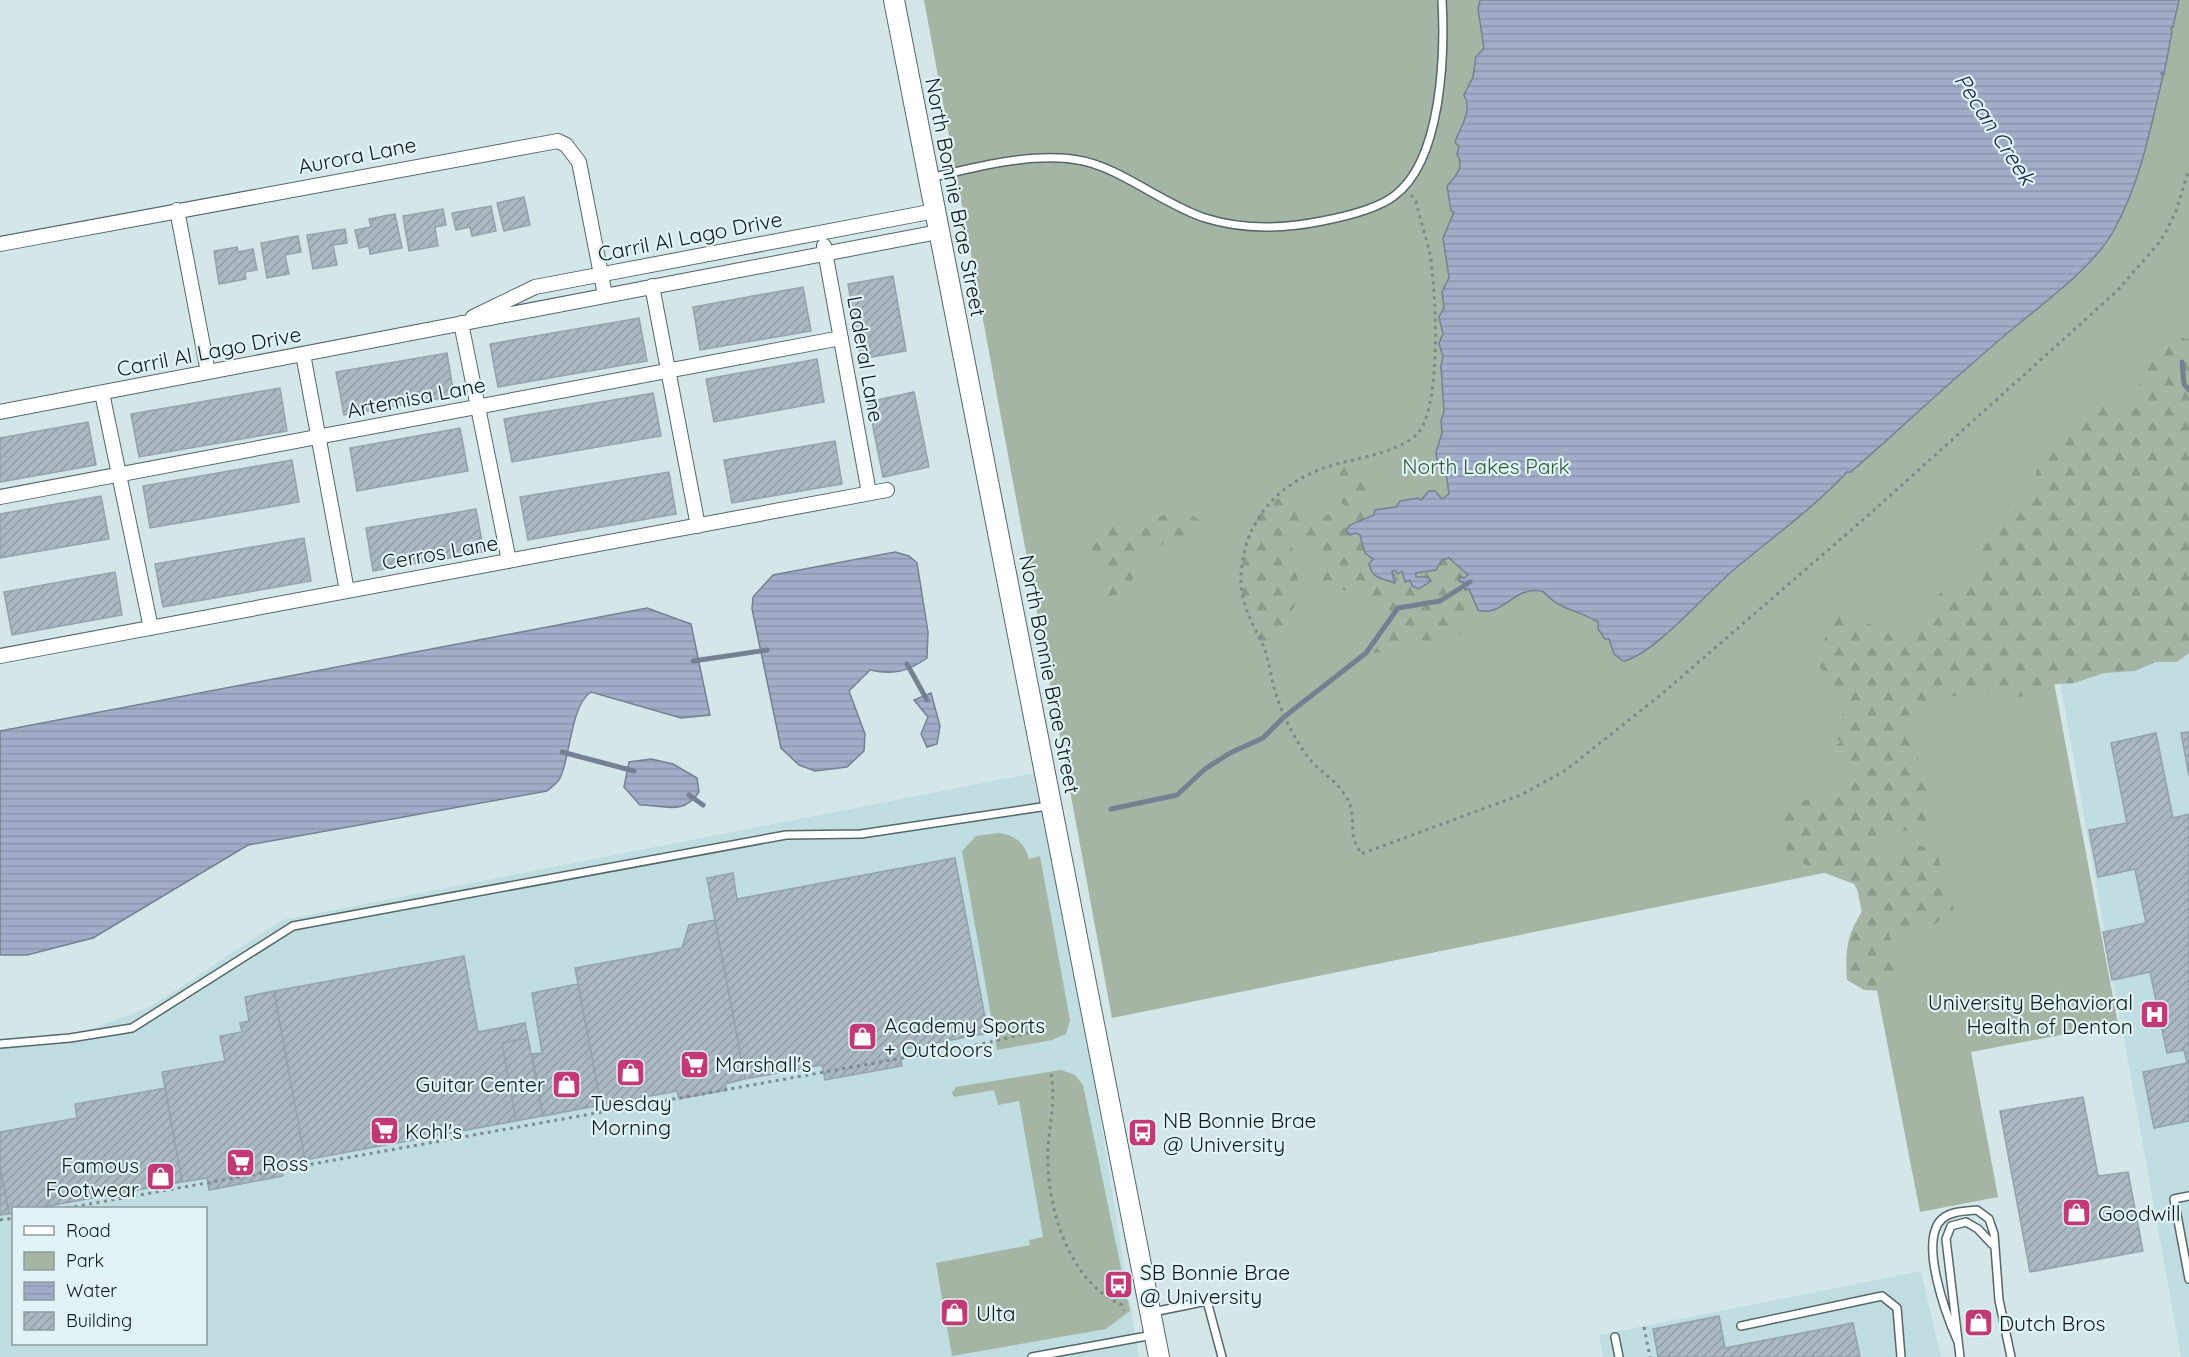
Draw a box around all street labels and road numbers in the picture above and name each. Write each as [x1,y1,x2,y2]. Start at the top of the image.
street label: North Bonnie Brae Street [920,75,992,319]
street label: Aurora Lane [296,131,418,179]
street label: Carril Al Lago Drive [596,205,784,267]
street label: Laderal Lane [842,294,890,424]
street label: Carril Al Lago Drive [115,320,303,382]
street label: Artemisa Lane [345,371,487,423]
street label: Cerros Lane [380,529,500,575]
street label: North Bonnie Brae Street [1014,552,1086,796]

